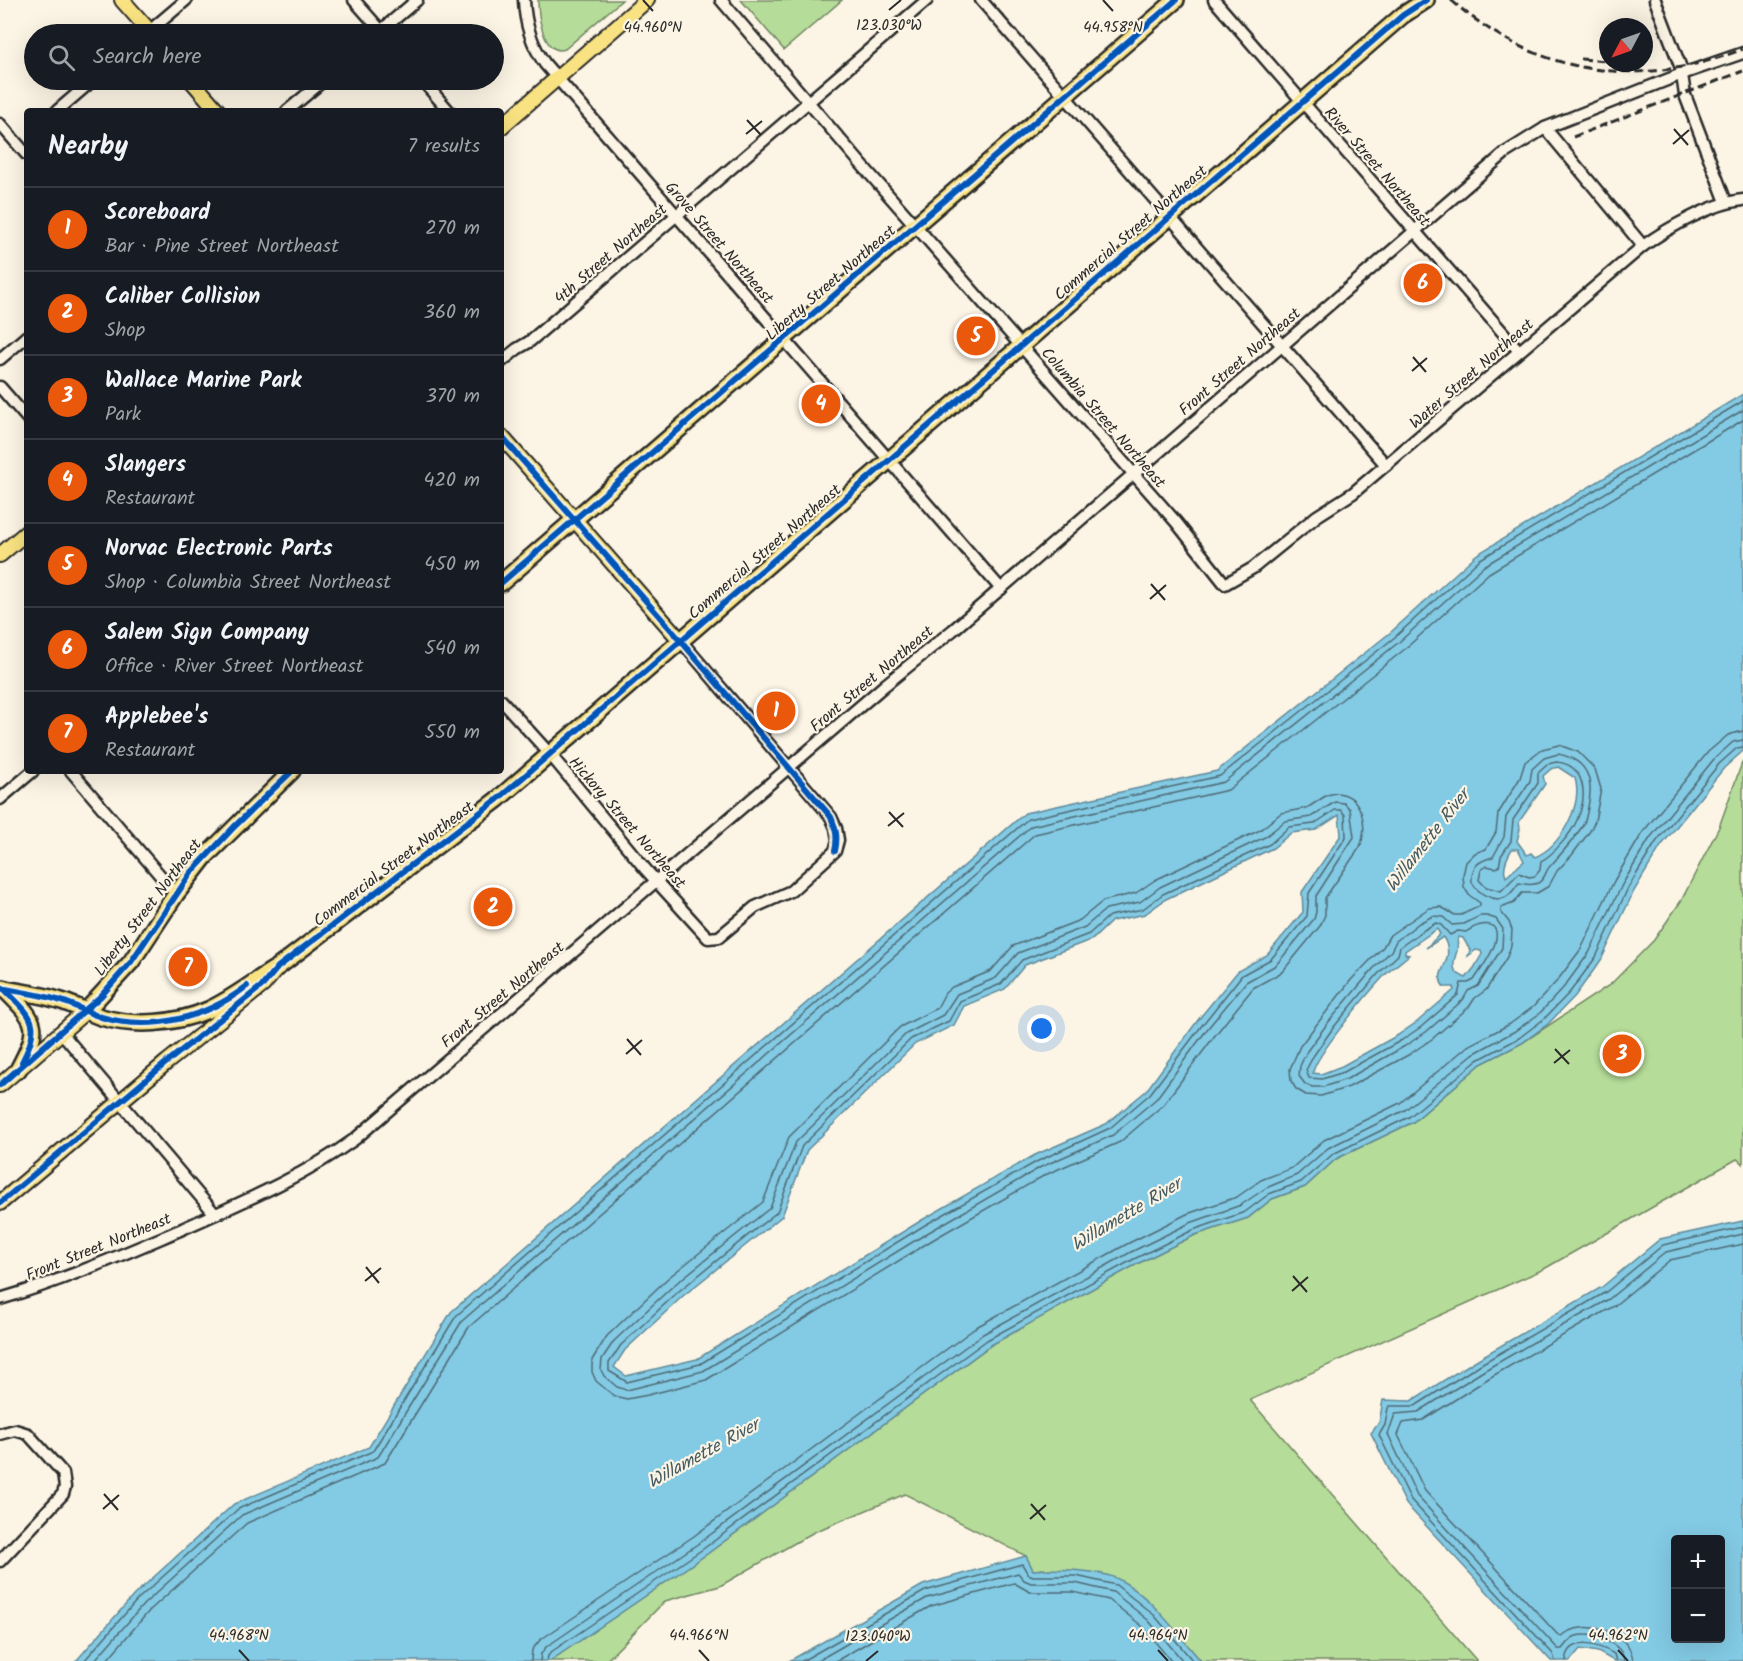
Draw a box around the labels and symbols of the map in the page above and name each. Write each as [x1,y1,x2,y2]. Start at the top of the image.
text: 123.030°W [856,14,922,38]
text: 44.960°N [624,16,682,40]
text: 44.958°N [1083,16,1143,40]
north arrow [1599,18,1653,72]
street label: River Street Northeast [1318,102,1437,233]
street label: Commercial Street Northeast [1049,159,1214,307]
street label: Grove Street Northeast [658,176,780,310]
street label: 4th Street Northeast [549,197,674,310]
street label: Liberty Street Northeast [760,219,903,347]
pin: 6 [1404,260,1442,306]
street label: Front Street Northeast [1173,301,1307,422]
street label: Water Street Northeast [1404,312,1540,435]
pin: 5 [956,314,996,358]
street label: Columbia Street Northeast [1034,342,1172,495]
pin: 4 [802,382,840,426]
street label: Commercial Street Northeast [683,478,848,626]
street label: Front Street Northeast [805,619,940,739]
pin: 1 [756,688,796,734]
street label: Hickory Street Northeast [562,751,692,895]
water label: Willamette River [1379,780,1480,899]
street label: Commercial Street Northeast [308,795,481,933]
street label: Liberty Street Northeast [88,833,209,982]
pin: 2 [474,884,512,930]
street label: Front Street Northeast [436,935,571,1055]
pin: 7 [168,944,207,990]
your location [1027,1014,1056,1043]
pin: 3 [1602,1032,1642,1076]
water label: Willamette River [1066,1169,1191,1260]
street label: Front Street Northeast [22,1206,176,1288]
water label: Willamette River [643,1410,768,1497]
text: 44.968°N [209,1624,269,1648]
text: 44.966°N [669,1624,729,1648]
text: 44.964°N [1128,1624,1188,1648]
text: 44.962°N [1588,1624,1648,1648]
text: 123.040°W [845,1625,911,1649]

